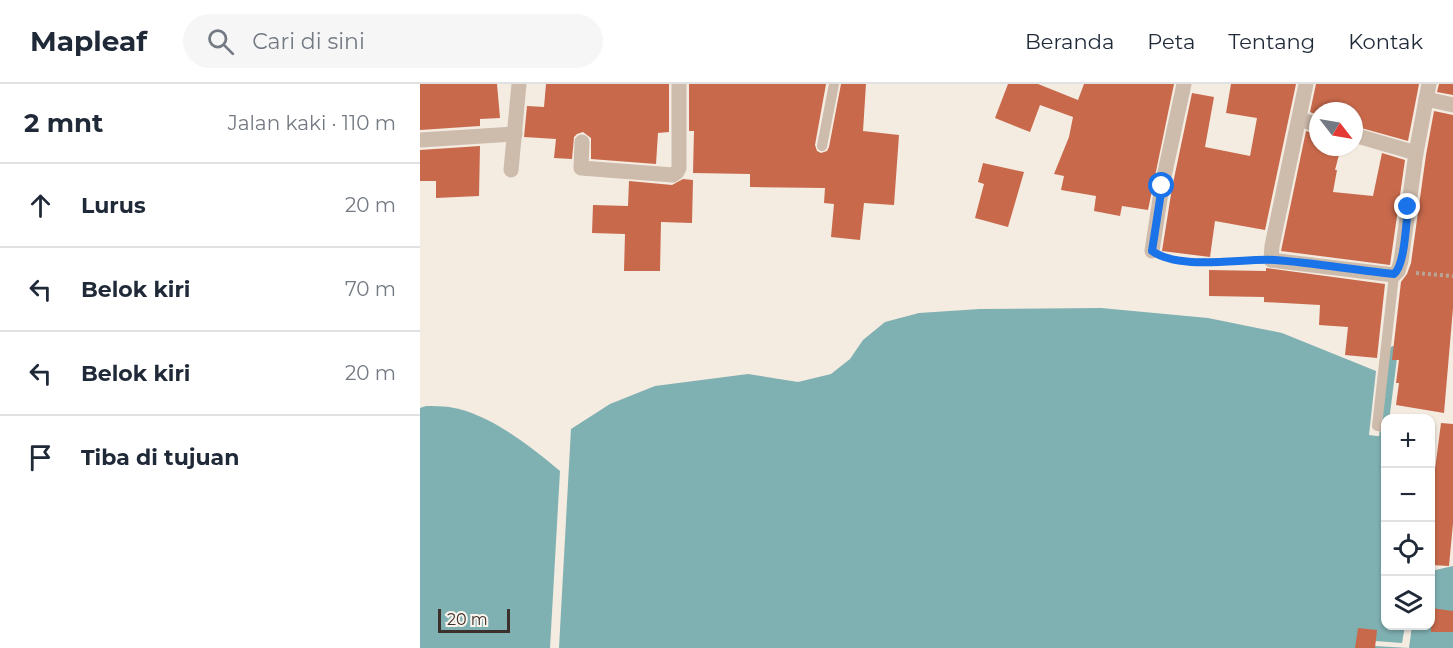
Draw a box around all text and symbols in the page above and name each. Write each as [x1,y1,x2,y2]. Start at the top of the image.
search box [183,14,603,68]
text: Mapleaf [30,24,147,58]
icon: search [204,25,237,58]
text: Cari di sini [252,28,365,55]
text: Beranda [1025,29,1114,54]
text: Peta [1147,29,1195,54]
text: Tentang [1228,29,1315,54]
text: Kontak [1348,29,1423,54]
north arrow [1309,102,1363,156]
text: 2 mnt [24,107,103,139]
text: Jalan kaki · 110 m [228,111,396,135]
route start [1148,172,1174,198]
icon: ahead [24,189,57,222]
text: Lurus [81,192,146,219]
text: 20 m [345,193,396,217]
route end [1394,193,1420,219]
icon: left [24,273,57,306]
text: Belok kiri [81,276,190,303]
text: 70 m [345,277,396,301]
icon: left [24,357,57,390]
text: Belok kiri [81,360,190,387]
text: 20 m [345,361,396,385]
map controls [1381,414,1435,630]
button: + [1381,414,1435,468]
icon: arrive [24,441,57,474]
text: Tiba di tujuan [81,444,239,471]
button: − [1381,468,1435,522]
button: locate [1381,522,1435,576]
button: layers [1381,576,1435,630]
scale bar [438,606,510,634]
text: 20 m [447,610,488,629]

